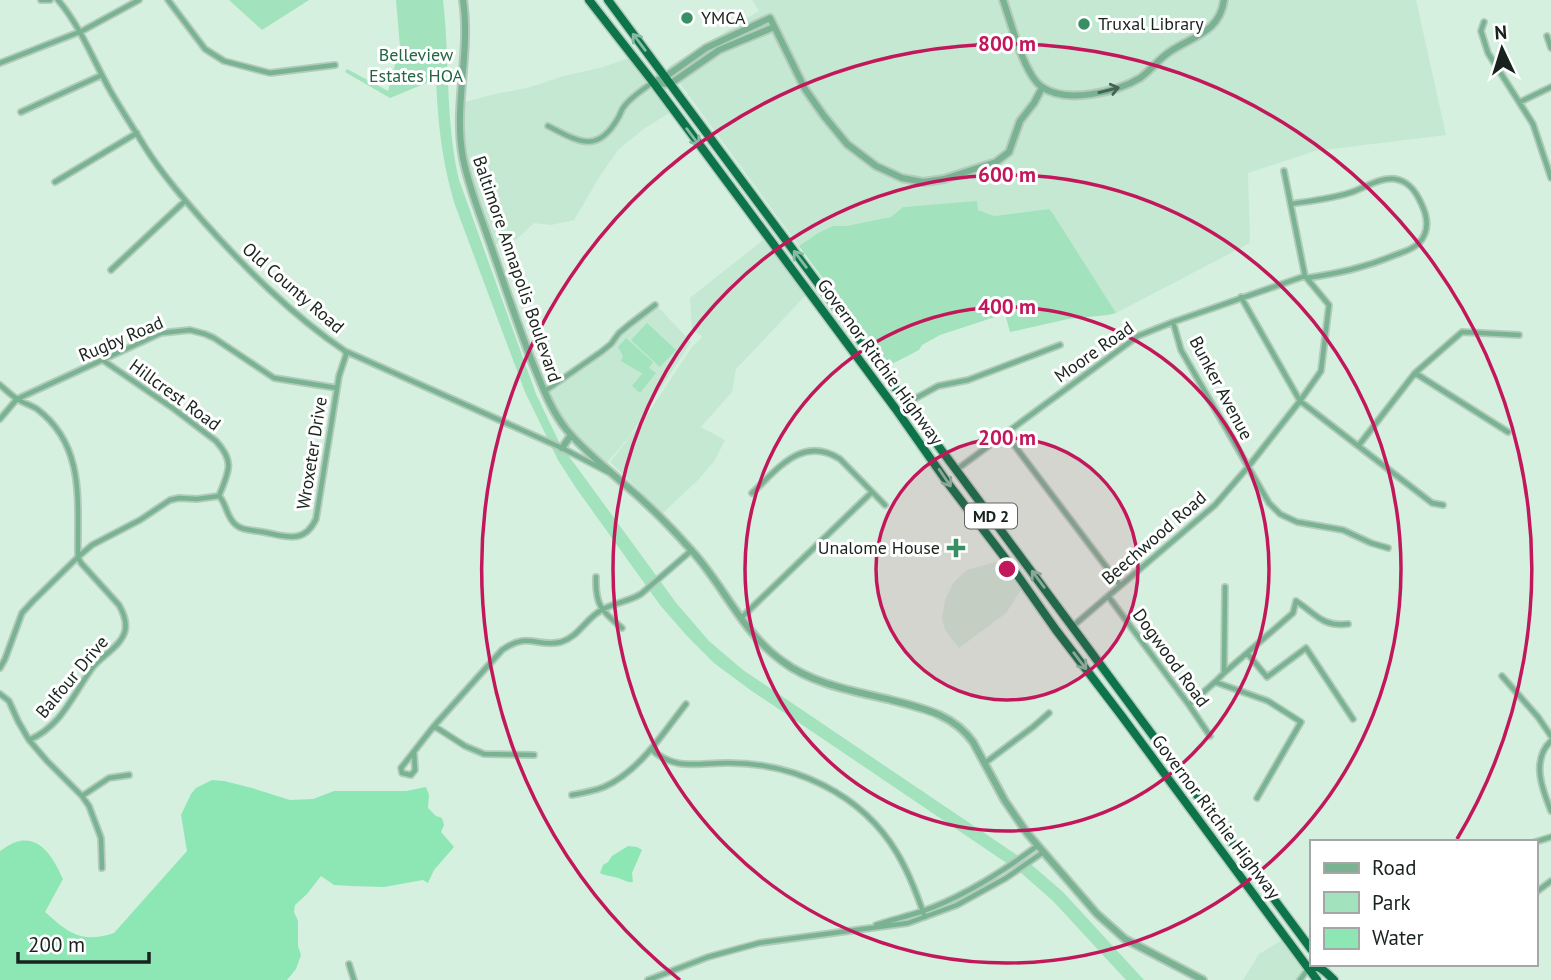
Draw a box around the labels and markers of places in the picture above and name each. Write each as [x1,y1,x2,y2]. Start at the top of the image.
place label: YMCA [701,6,746,29]
marker: YMCA [679,10,695,26]
place label: Truxal Library [1098,12,1204,35]
marker: Truxal Library [1076,16,1092,32]
place label: Unalome House [818,536,940,559]
marker: Unalome House [946,538,966,558]
centre of rings [995,557,1019,581]

